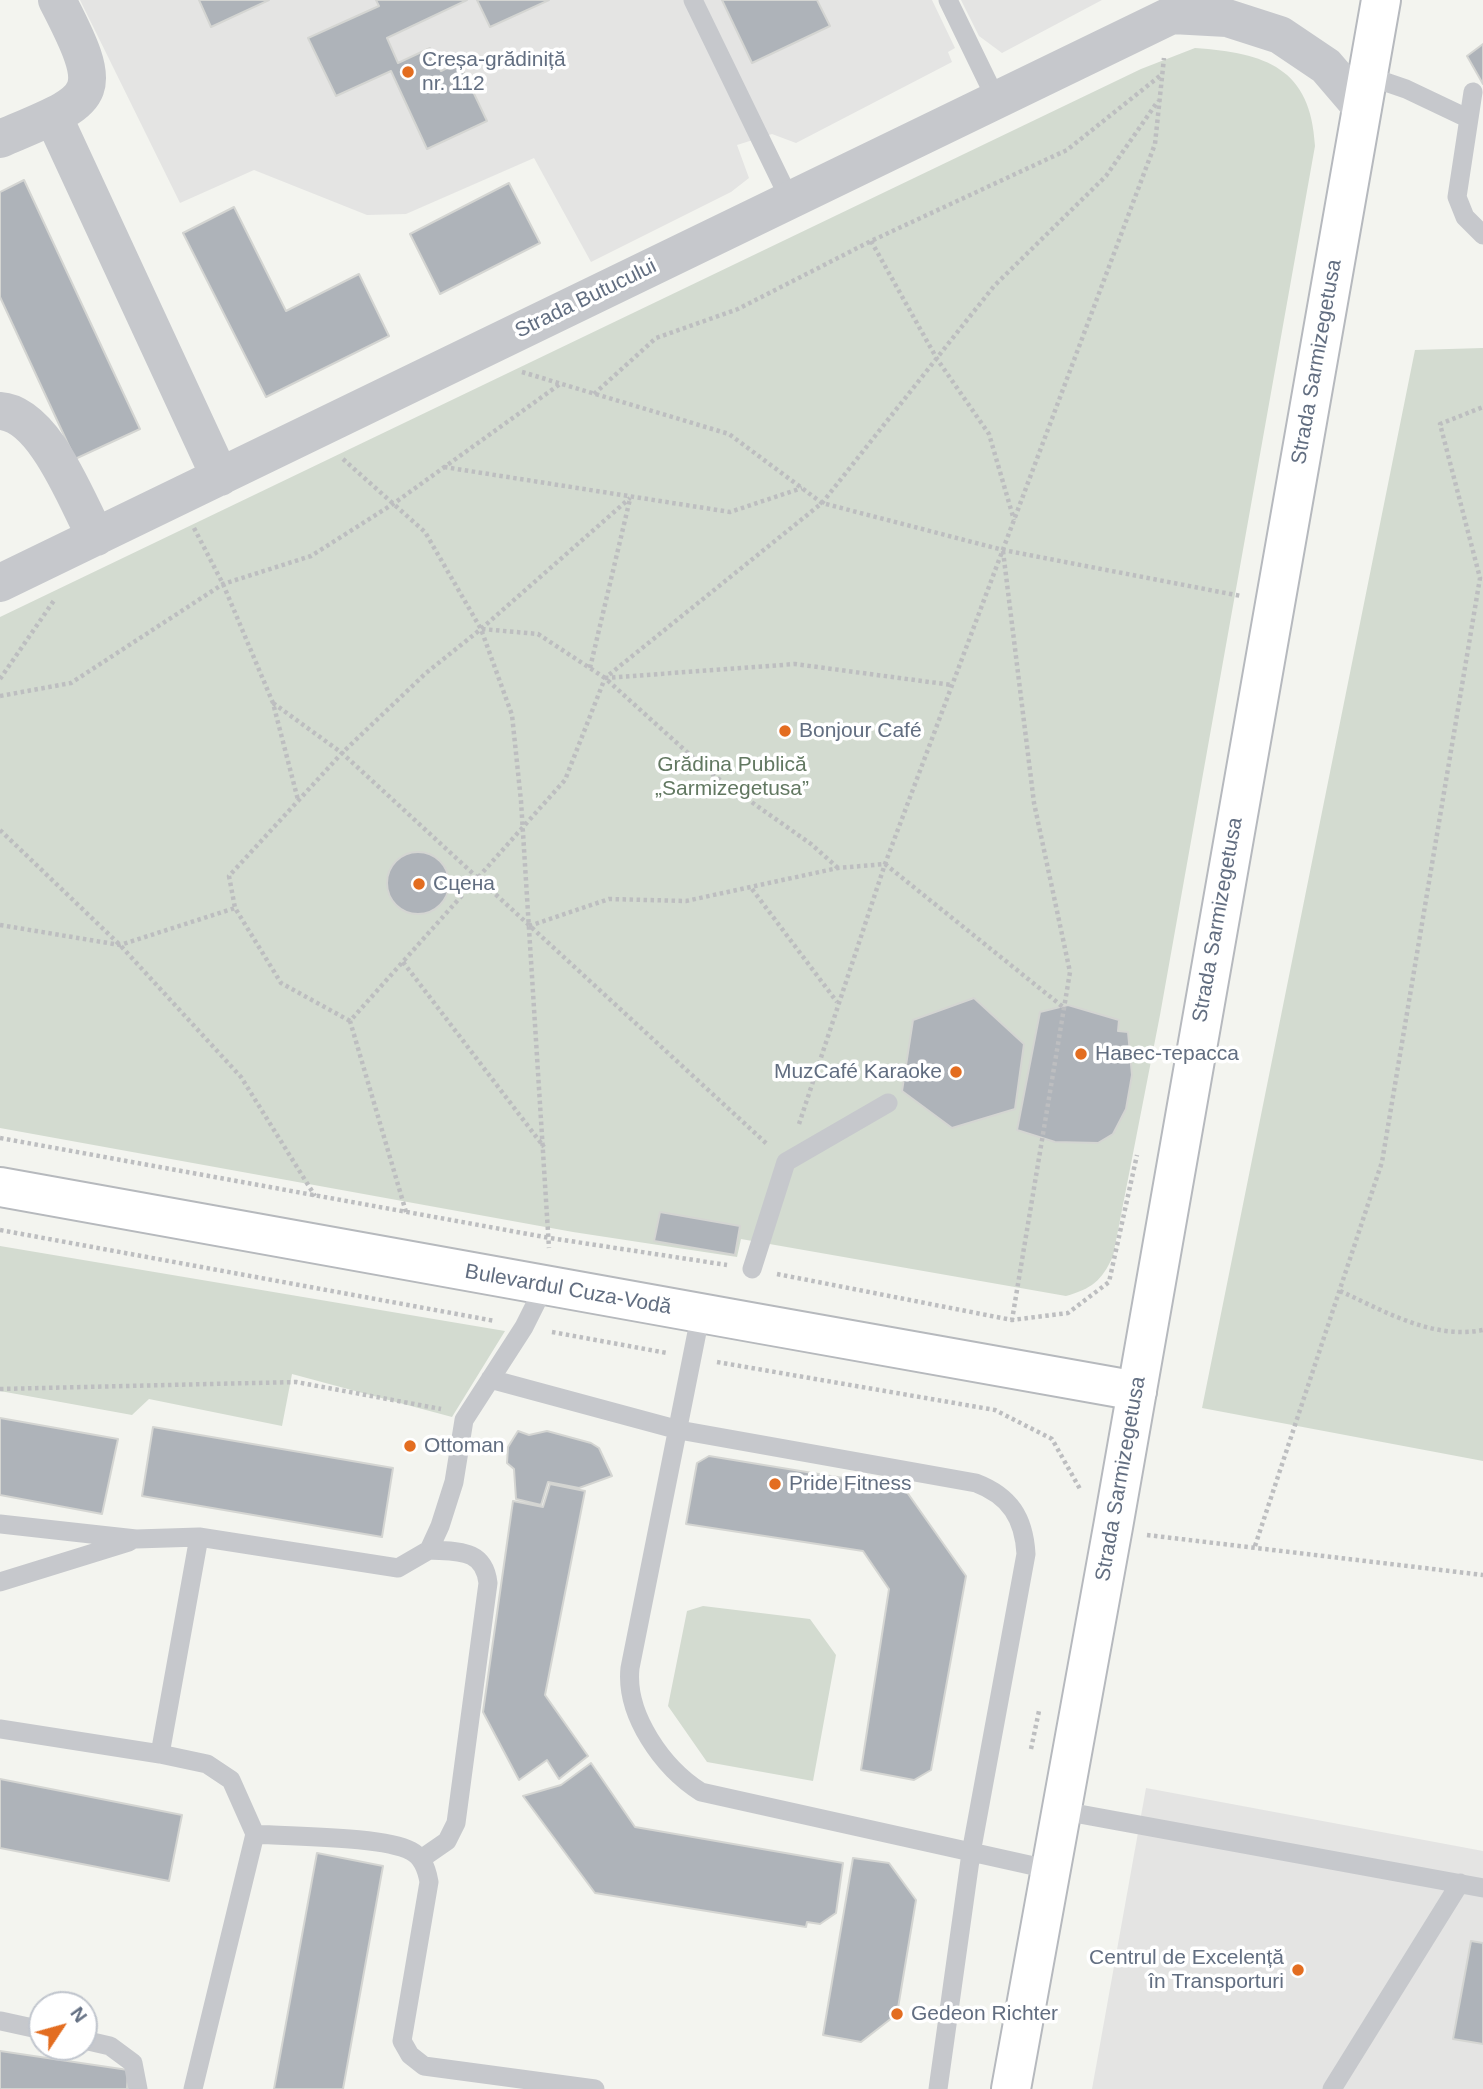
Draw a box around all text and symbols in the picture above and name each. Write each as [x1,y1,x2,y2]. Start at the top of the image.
place label: Creșa-grădiniță nr. 112 [422,47,566,97]
marker: Creșa-grădiniță nr. 112 [400,64,416,80]
street label: Strada Butucului [511,254,661,344]
street label: Strada Sarmizegetusa [1287,258,1347,466]
place label: Bonjour Café [799,718,922,744]
marker: Bonjour Café [777,723,793,739]
park label: Grădina Publică „Sarmizegetusa” [655,752,809,802]
street label: Strada Sarmizegetusa [1188,816,1248,1024]
place label: Сцена [433,871,495,897]
marker: Сцена [411,876,427,892]
place label: Навес-терасса [1095,1041,1239,1067]
marker: Навес-терасса [1073,1046,1089,1062]
place label: MuzCafé Karaoke [774,1059,942,1085]
marker: MuzCafé Karaoke [948,1064,964,1080]
street label: Bulevardul Cuza-Vodă [463,1259,673,1321]
street label: Strada Sarmizegetusa [1091,1375,1151,1583]
place label: Ottoman [424,1433,505,1459]
marker: Ottoman [402,1438,418,1454]
place label: Pride Fitness [789,1471,912,1497]
marker: Pride Fitness [767,1476,783,1492]
place label: Centrul de Excelență în Transporturi [1089,1945,1284,1995]
marker: Centrul de Excelență în Transporturi [1290,1962,1306,1978]
north arrow [28,1991,98,2061]
place label: Gedeon Richter [911,2001,1058,2027]
text: N [66,2003,91,2026]
marker: Gedeon Richter [889,2006,905,2022]

